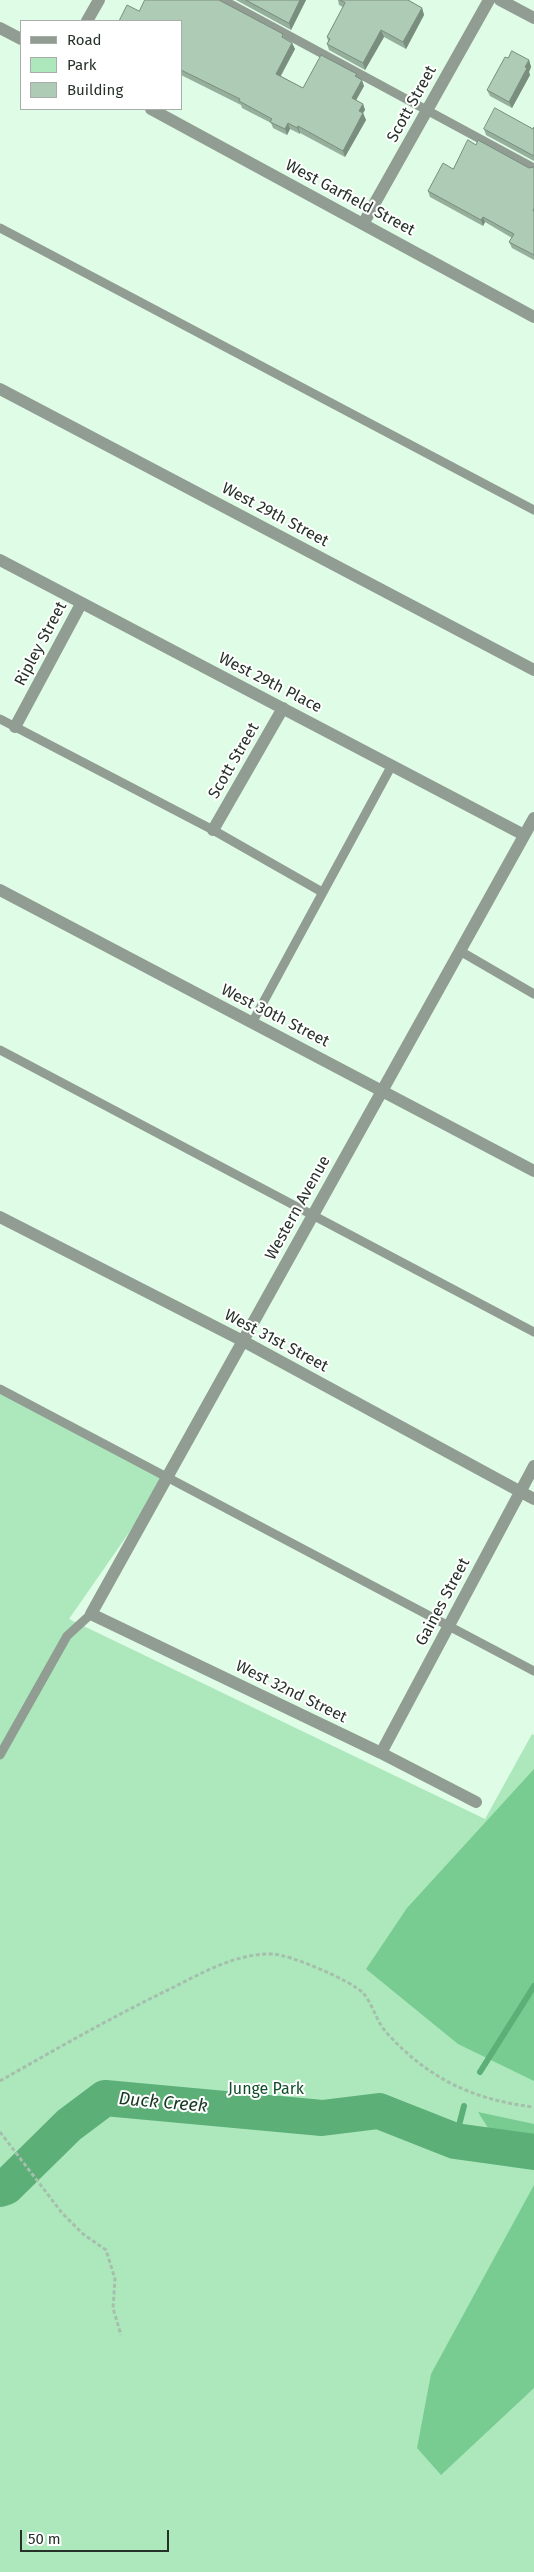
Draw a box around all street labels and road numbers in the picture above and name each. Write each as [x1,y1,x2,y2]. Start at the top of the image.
street label: Scott Street [383,62,441,146]
street label: West Garfield Street [282,156,418,240]
street label: West 29th Street [218,479,332,551]
street label: Ripley Street [11,599,71,689]
street label: West 29th Place [215,649,325,717]
street label: Scott Street [205,720,263,802]
street label: West 30th Street [218,980,332,1052]
street label: Western Avenue [261,1152,335,1264]
street label: West 31st Street [221,1306,331,1376]
street label: Gaines Street [412,1555,474,1649]
street label: West 32nd Street [232,1657,350,1727]

